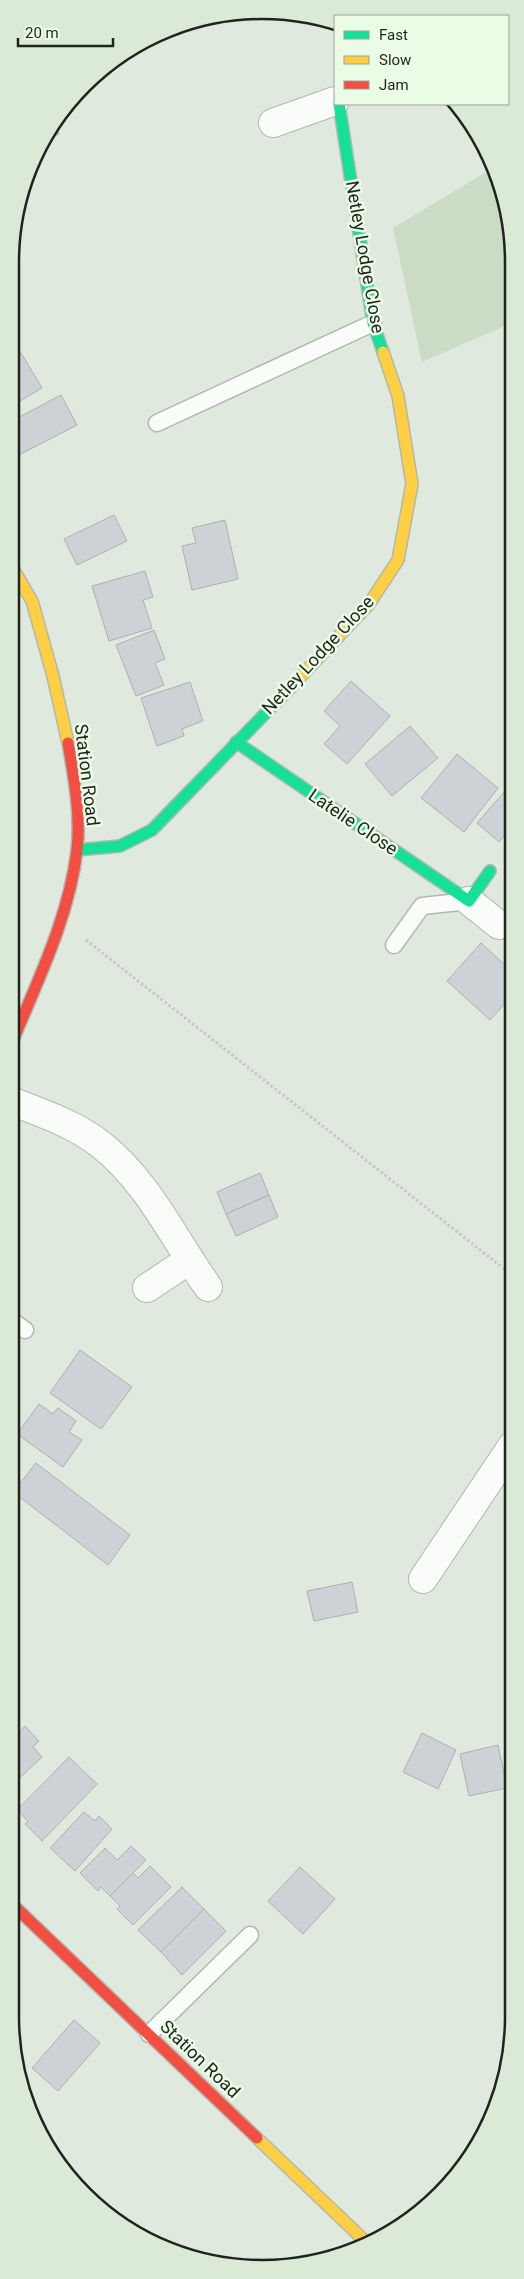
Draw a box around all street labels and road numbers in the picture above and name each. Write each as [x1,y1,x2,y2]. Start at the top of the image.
street label: Netley Lodge Close [342,179,389,335]
street label: Netley Lodge Close [257,591,378,718]
street label: Station Road [71,723,104,827]
street label: Latelie Close [305,784,402,859]
street label: Station Road [156,2015,245,2102]

